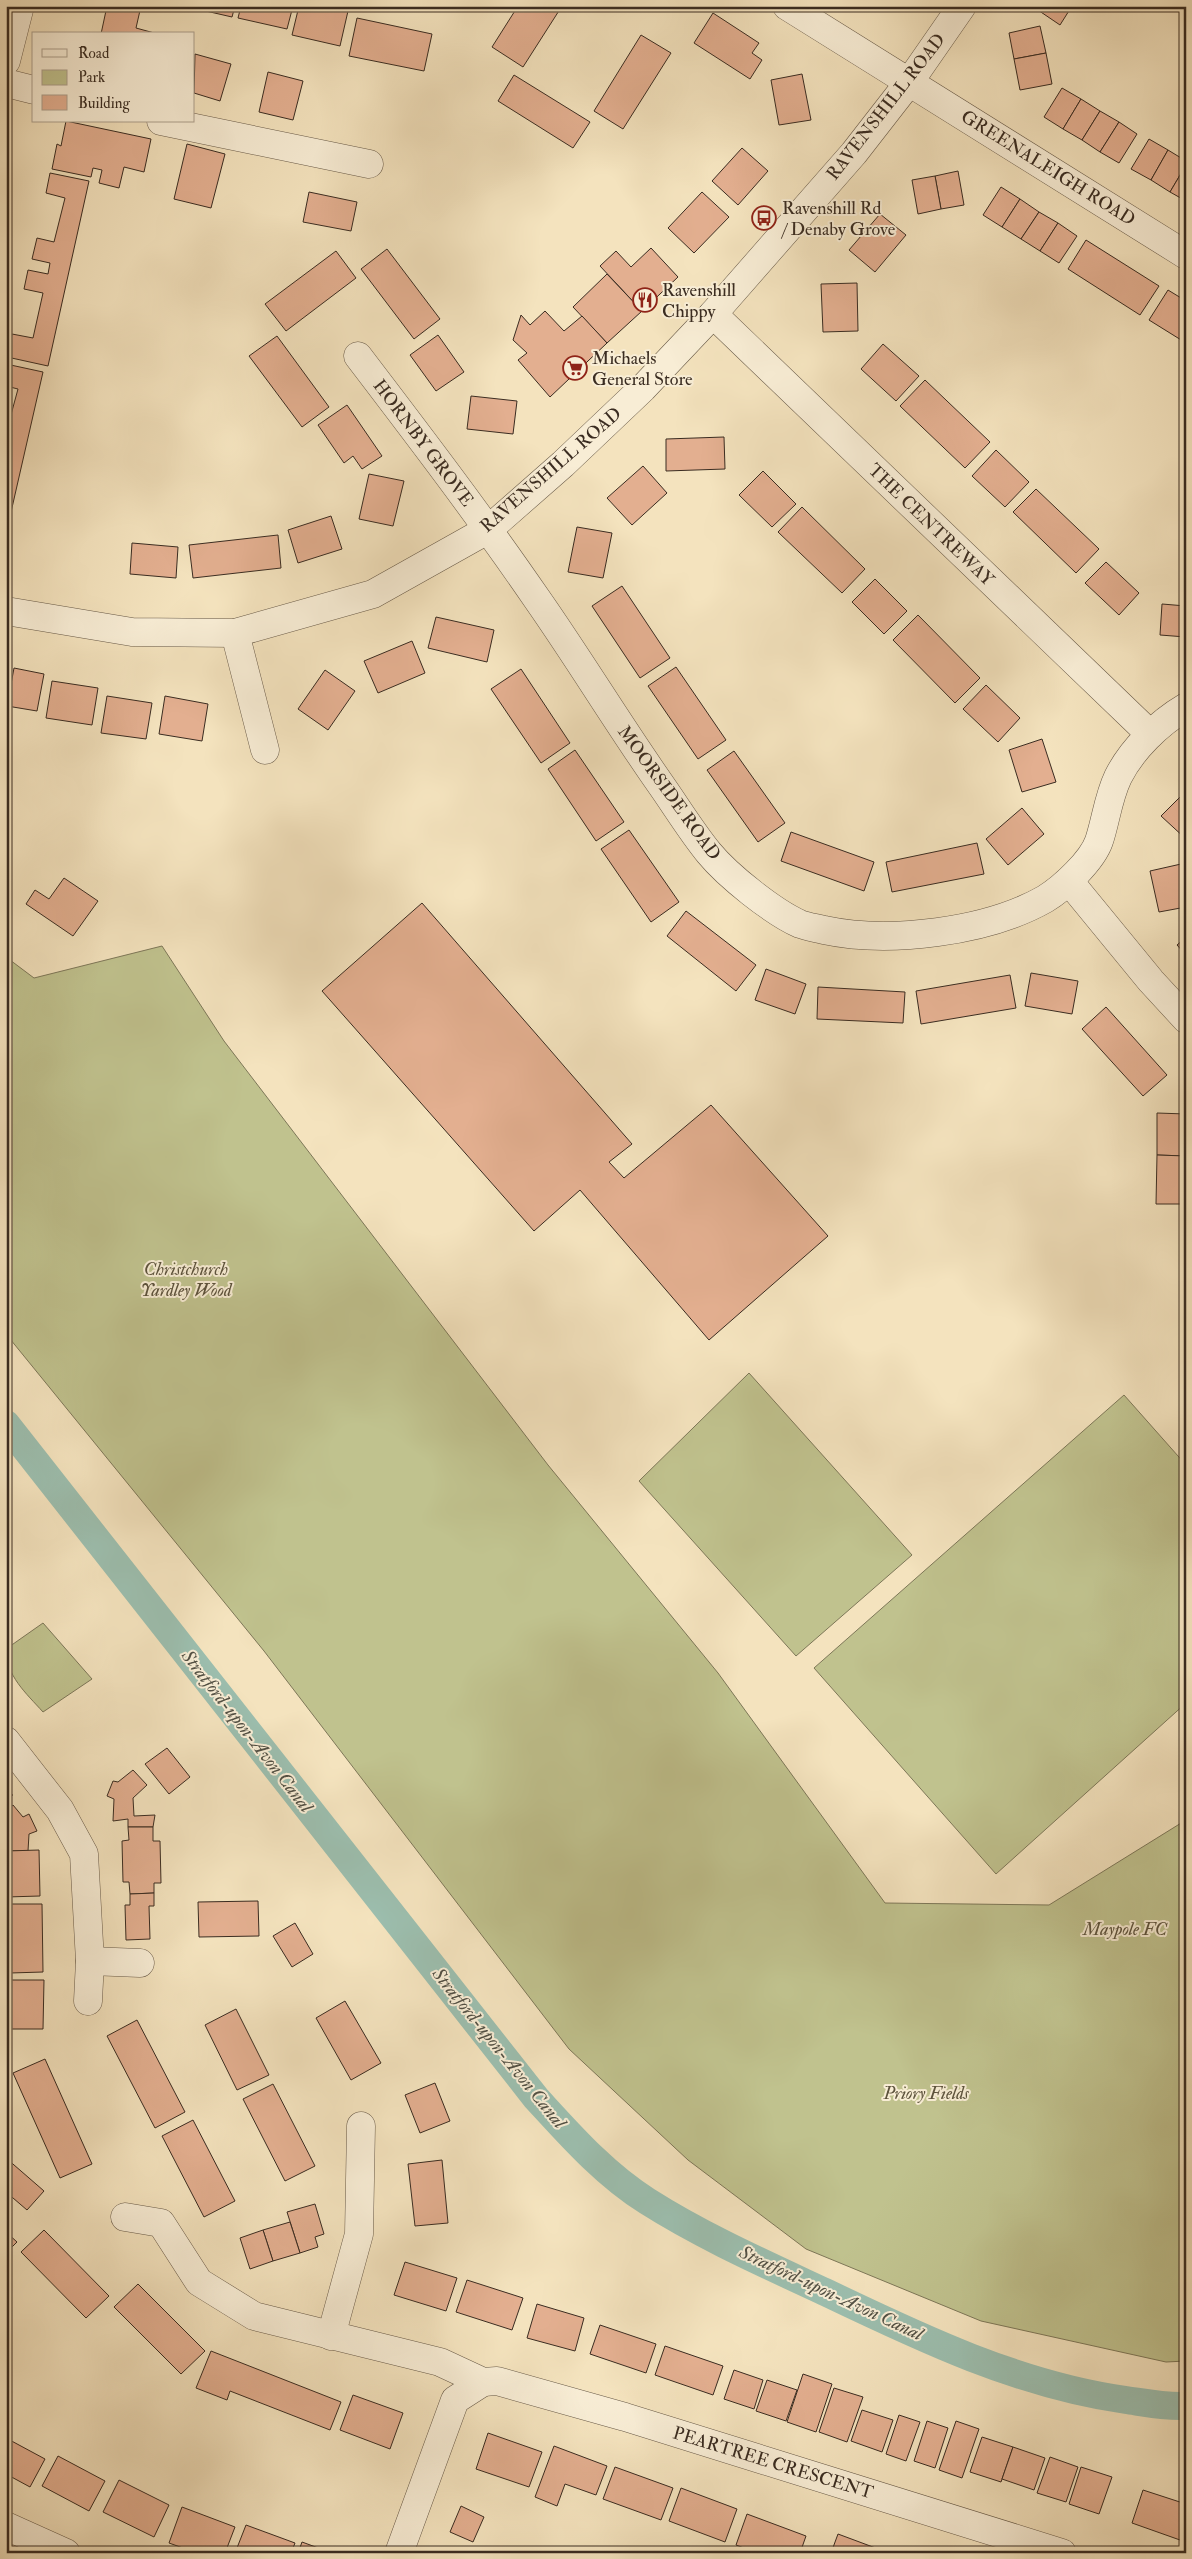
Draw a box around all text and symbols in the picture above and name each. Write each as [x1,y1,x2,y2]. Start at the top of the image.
street label: RAVENSHILL ROAD [822,29,950,185]
legend [32,32,195,122]
text: Road [78,44,110,63]
text: Park [78,68,105,87]
text: Building [78,94,130,113]
street label: GREENALEIGH ROAD [957,105,1139,231]
place label: Ravenshill Rd / Denaby Grove [780,197,896,241]
bus stop icon: Ravenshill Rd / Denaby Grove [751,205,777,231]
place label: Ravenshill Chippy [662,279,736,323]
restaurant icon: Ravenshill Chippy [632,287,658,313]
place label: Michaels General Store [592,347,693,391]
supermarket icon: Michaels General Store [562,355,588,381]
street label: HORNBY GROVE [368,375,478,511]
street label: RAVENSHILL ROAD [476,402,626,538]
street label: THE CENTREWAY [863,459,999,592]
street label: MOORSIDE ROAD [612,721,726,865]
park label: Christchurch Yardley Wood [141,1258,233,1302]
water label: Stratford-upon-Avon Canal [175,1644,319,1818]
park label: Maypole FC [1082,1918,1168,1941]
water label: Stratford-upon-Avon Canal [426,1962,572,2134]
park label: Priory Fields [882,2082,970,2105]
water label: Stratford-upon-Avon Canal [734,2239,928,2347]
street label: PEARTREE CRESCENT [670,2422,877,2505]

